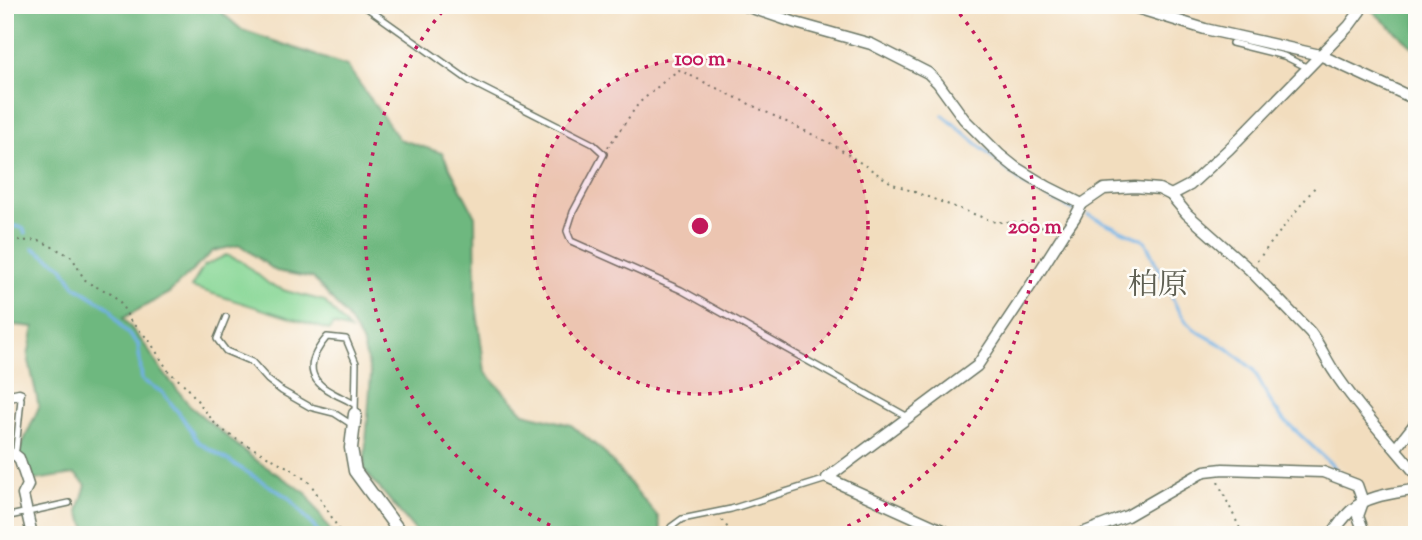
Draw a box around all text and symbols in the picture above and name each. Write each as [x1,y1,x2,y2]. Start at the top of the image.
text: 100 m [675,45,726,75]
text: 200 m [1008,213,1063,243]
centre of rings [688,214,712,238]
district label: 柏原 [1128,265,1188,308]

